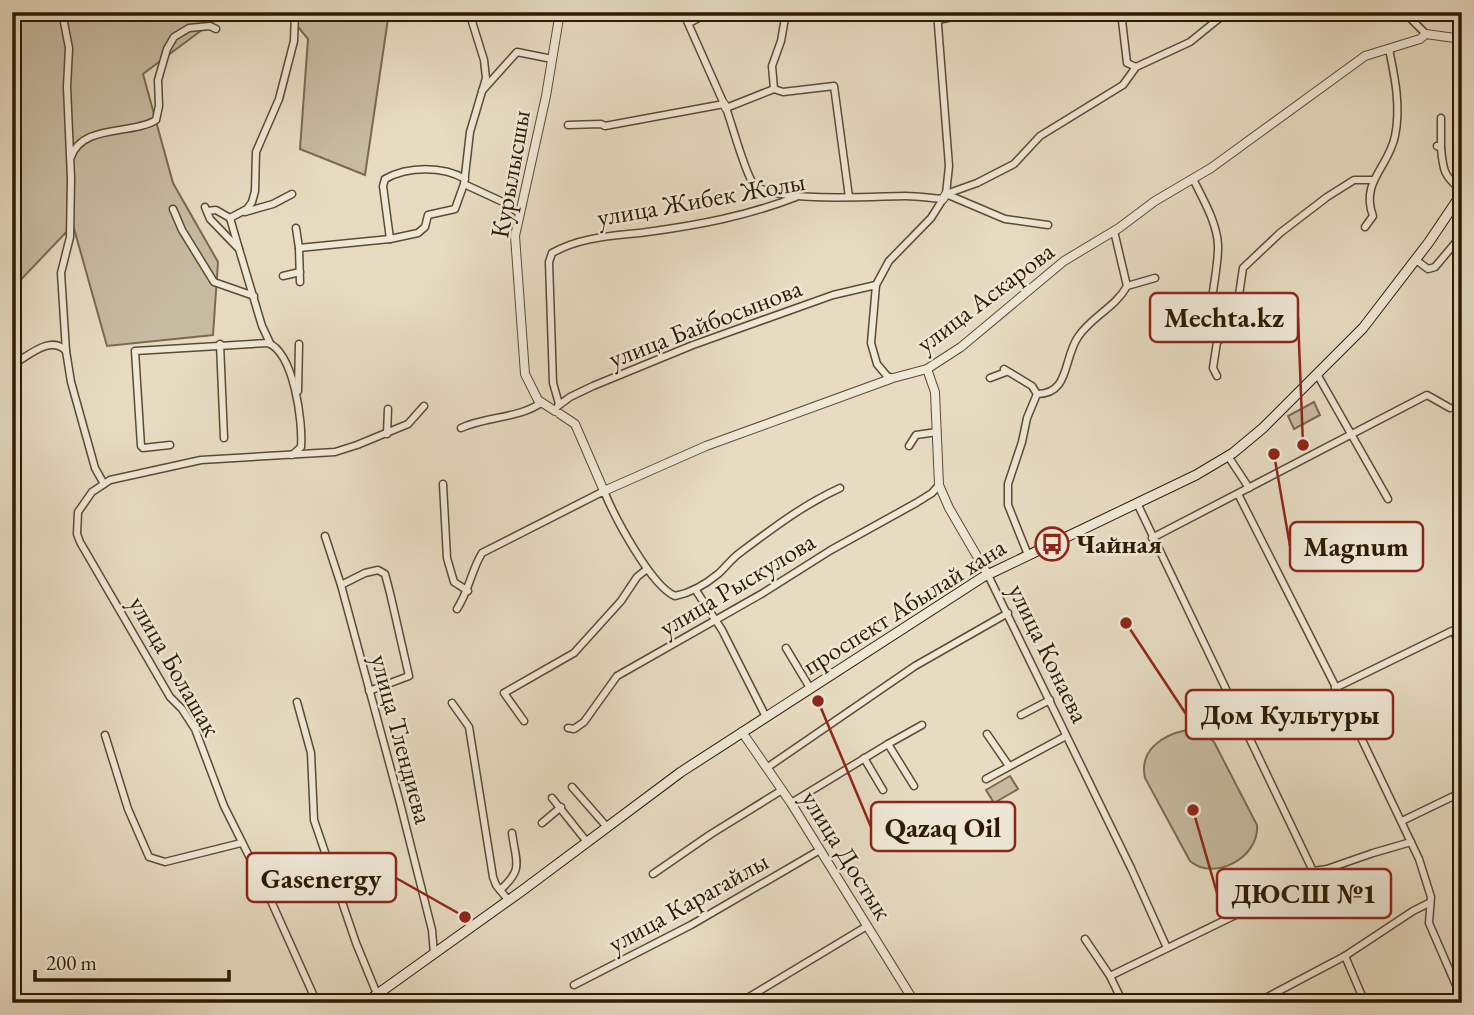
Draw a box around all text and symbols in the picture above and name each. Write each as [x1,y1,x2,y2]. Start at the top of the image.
street label: Курылысшы [482,107,538,241]
street label: улица Жибек Жолы [594,164,808,234]
street label: улица Аскарова [909,234,1061,360]
street label: улица Байбосынова [604,270,807,375]
callout: Mechta.kz [1150,293,1298,342]
text: Mechta.kz [1164,299,1284,335]
callout: Magnum [1290,522,1423,571]
street label: улица Рыскулова [653,524,822,644]
bus stop icon: Чайная [1033,525,1071,563]
place label: Чайная [1076,527,1162,561]
text: Magnum [1303,528,1409,564]
street label: проспект Абылай хана [796,529,1013,682]
street label: улица Конаева [1001,578,1098,729]
street label: улица Болашак [121,589,229,743]
street label: улица Тлендиева [363,650,441,828]
callout: Дом Культуры [1186,690,1393,739]
text: Дом Культуры [1200,696,1380,732]
street label: улица Достык [794,784,901,927]
callout: Qazaq Oil [871,802,1015,851]
text: Qazaq Oil [885,809,1001,845]
street label: улица Карагайлы [602,844,774,960]
callout: Gasenergy [247,853,396,902]
text: Gasenergy [261,860,382,896]
callout: ДЮСШ №1 [1217,869,1391,918]
text: ДЮСШ №1 [1231,875,1377,911]
scale bar [35,938,229,982]
text: 200 m [46,949,97,976]

